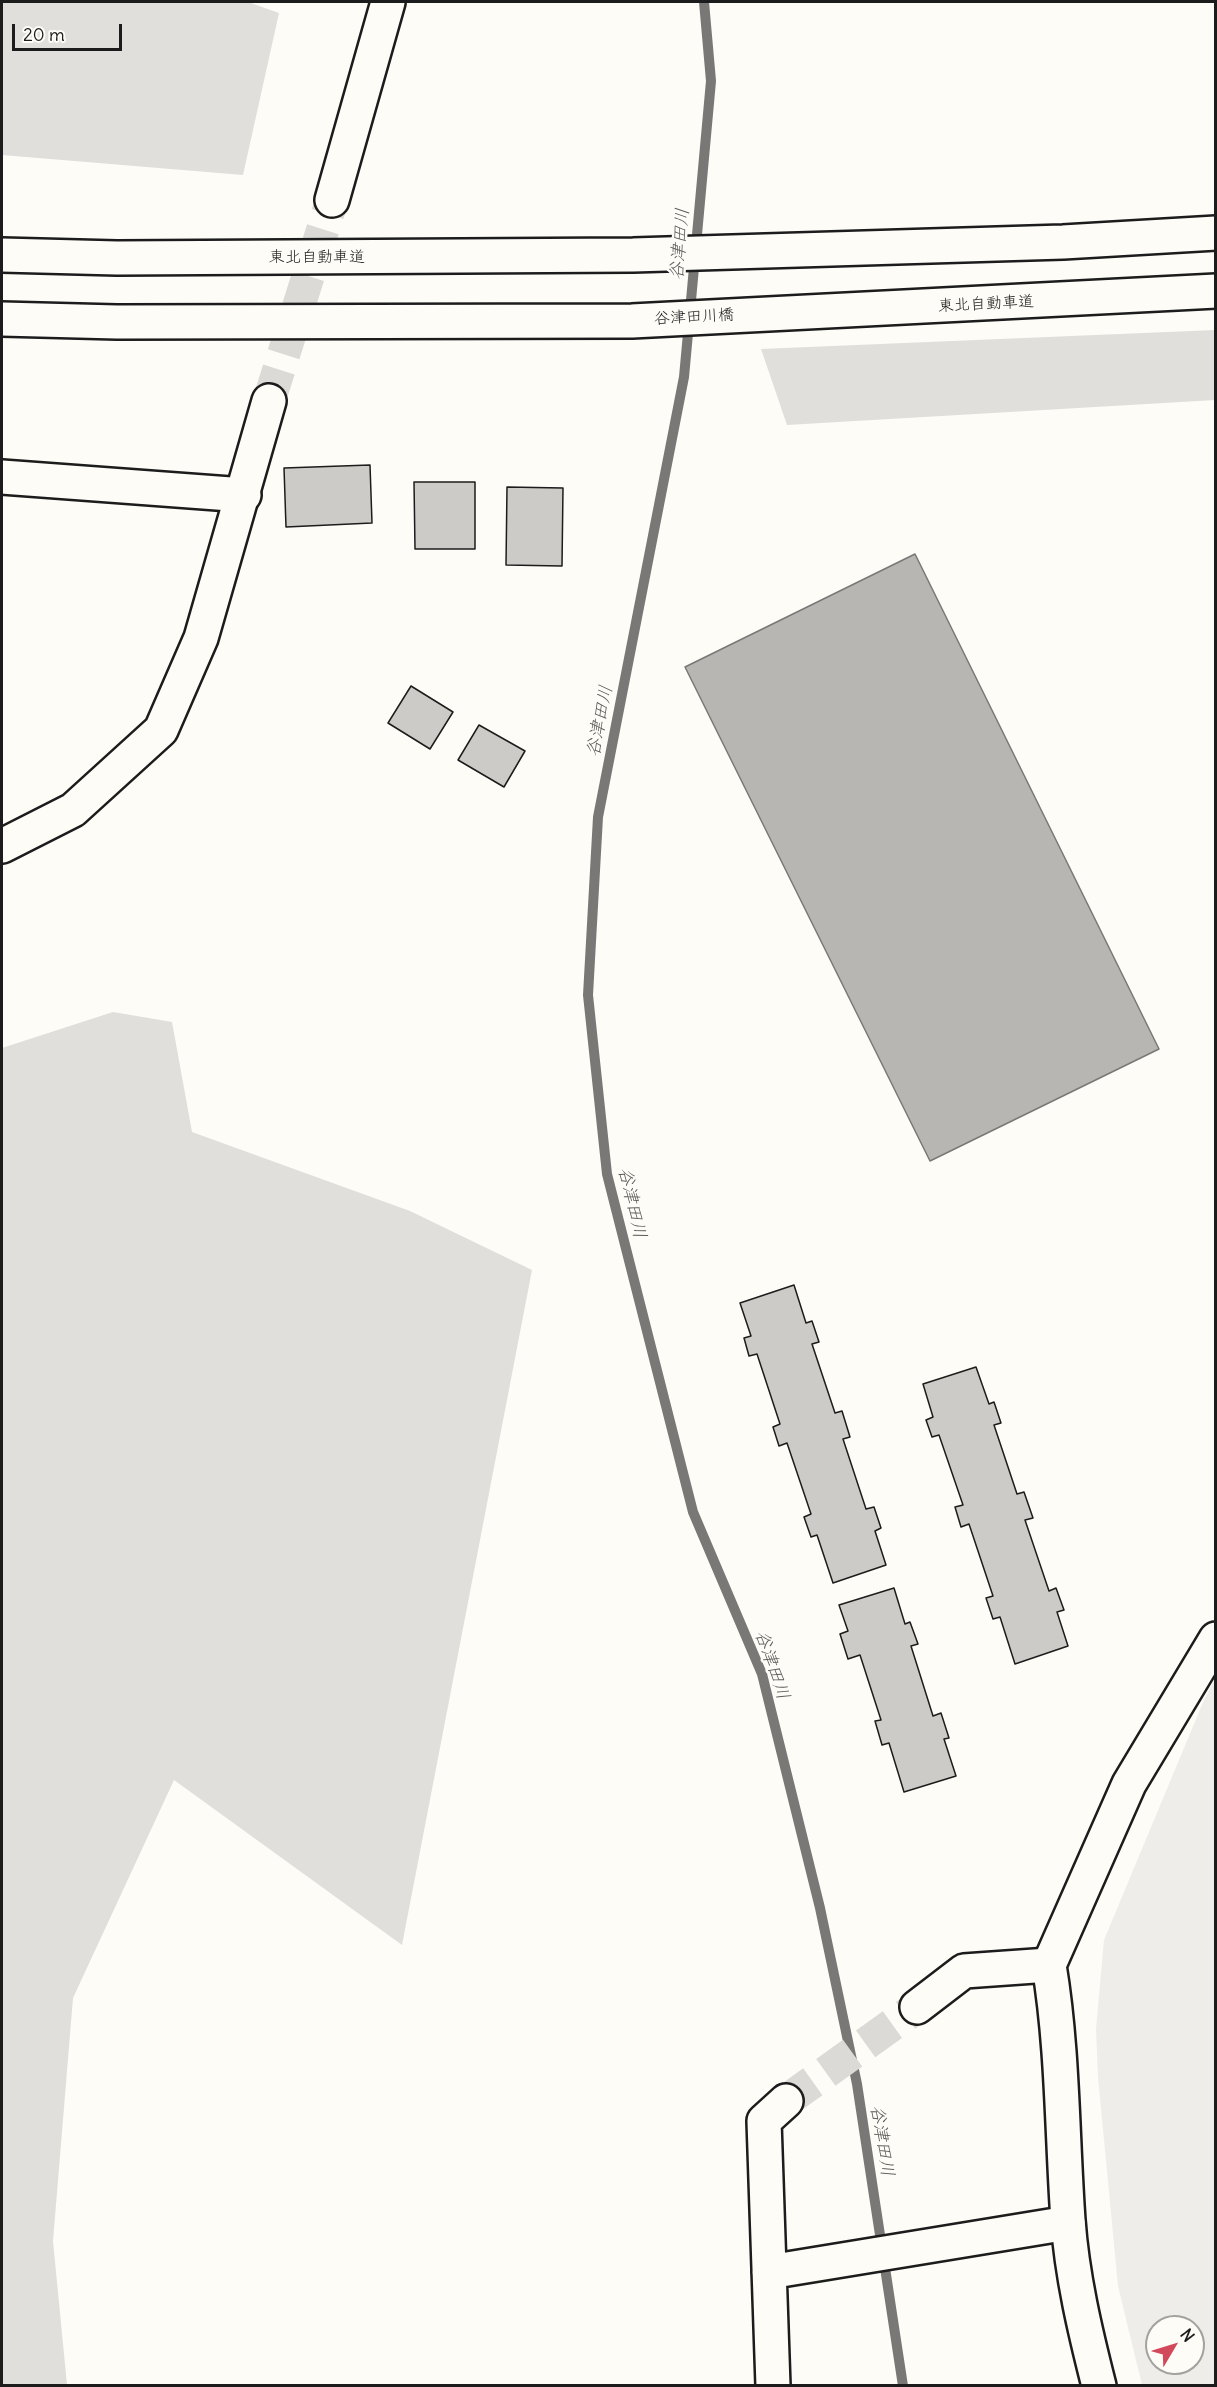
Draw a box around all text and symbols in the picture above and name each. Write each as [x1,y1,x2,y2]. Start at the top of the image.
scale bar [15,12,124,50]
text: 20 m [23,23,65,46]
water label: 谷津田川 [666,207,694,281]
street label: 東北自動車道 [269,247,365,267]
street label: 東北自動車道 [938,292,1034,316]
street label: 谷津田川橋 [654,305,734,329]
water label: 谷津田川 [583,684,617,758]
water label: 谷津田川 [613,1165,651,1241]
water label: 谷津田川 [750,1627,794,1703]
water label: 谷津田川 [866,2104,898,2178]
north arrow [1145,2315,1205,2375]
text: N [1176,2325,1199,2346]

